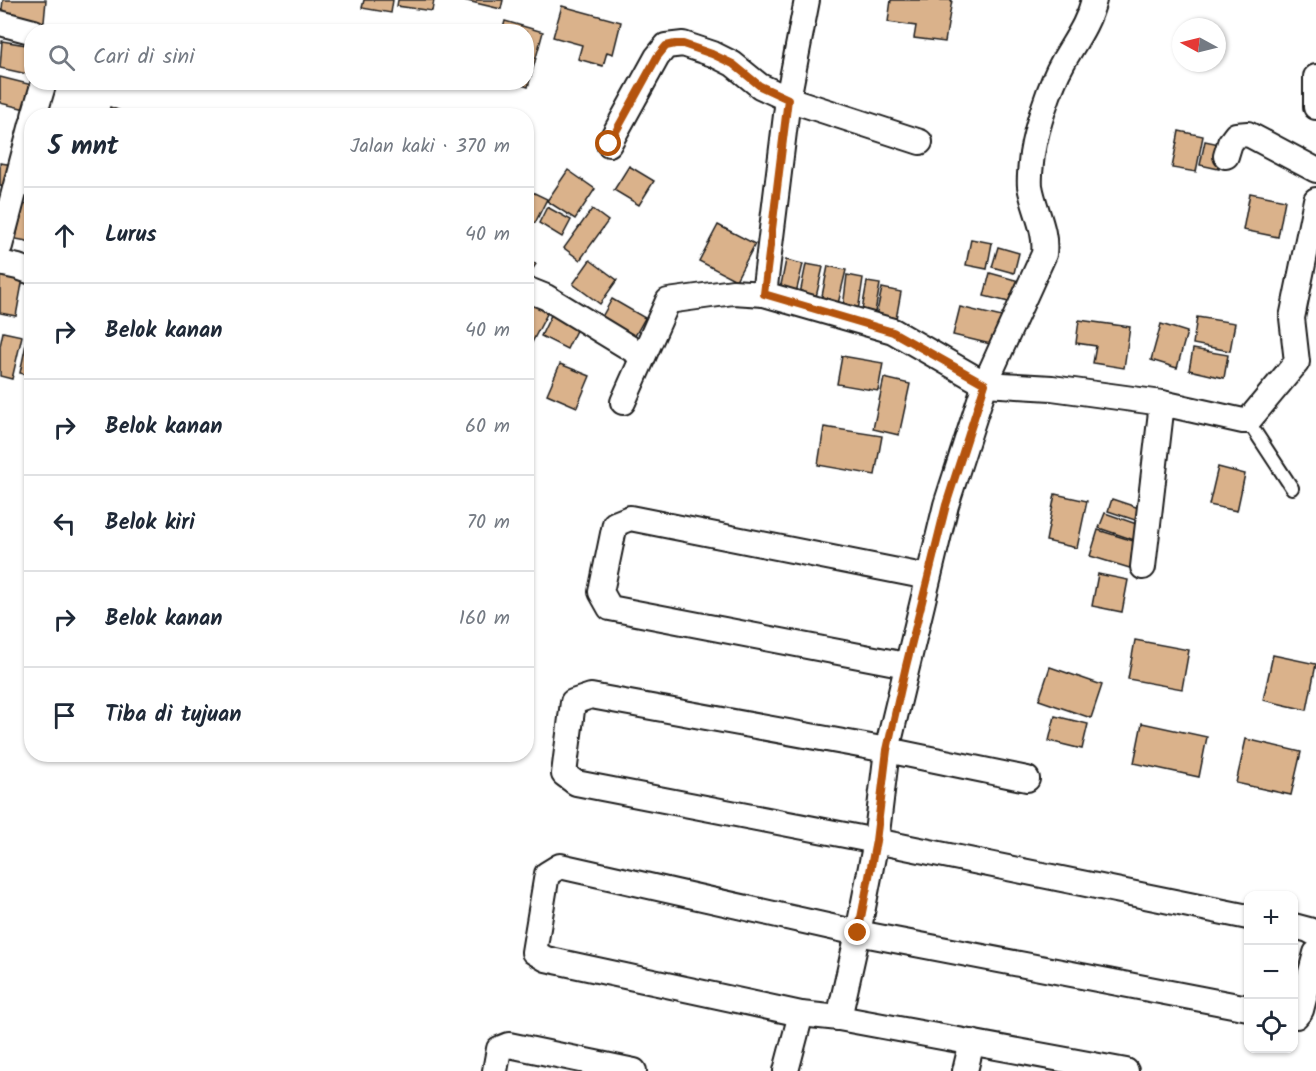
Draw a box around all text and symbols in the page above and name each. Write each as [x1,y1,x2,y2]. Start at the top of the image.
north arrow [1172,18,1226,72]
search box [24,24,534,90]
text: Cari di sini [93,40,194,75]
icon: search [45,41,78,74]
text: 5 mnt [48,126,119,168]
route start [595,130,621,156]
text: Jalan kaki · 370 m [350,131,510,163]
text: Lurus [105,218,157,253]
icon: ahead [48,219,81,252]
text: 40 m [465,219,510,251]
text: Belok kanan [105,314,222,349]
icon: right [48,315,81,348]
text: 40 m [465,315,510,347]
text: Belok kanan [105,410,222,445]
icon: right [48,411,81,444]
text: 60 m [465,411,510,443]
text: Belok kiri [105,506,195,541]
icon: left [48,507,81,540]
text: 70 m [467,507,510,539]
text: Belok kanan [105,602,222,637]
icon: right [48,603,81,636]
text: 160 m [459,603,510,635]
text: Tiba di tujuan [105,698,241,733]
icon: arrive [48,699,81,732]
map controls [1244,891,1298,1053]
button: + [1244,891,1298,945]
route end [844,919,870,945]
button: − [1244,945,1298,999]
button: locate [1244,999,1298,1053]

